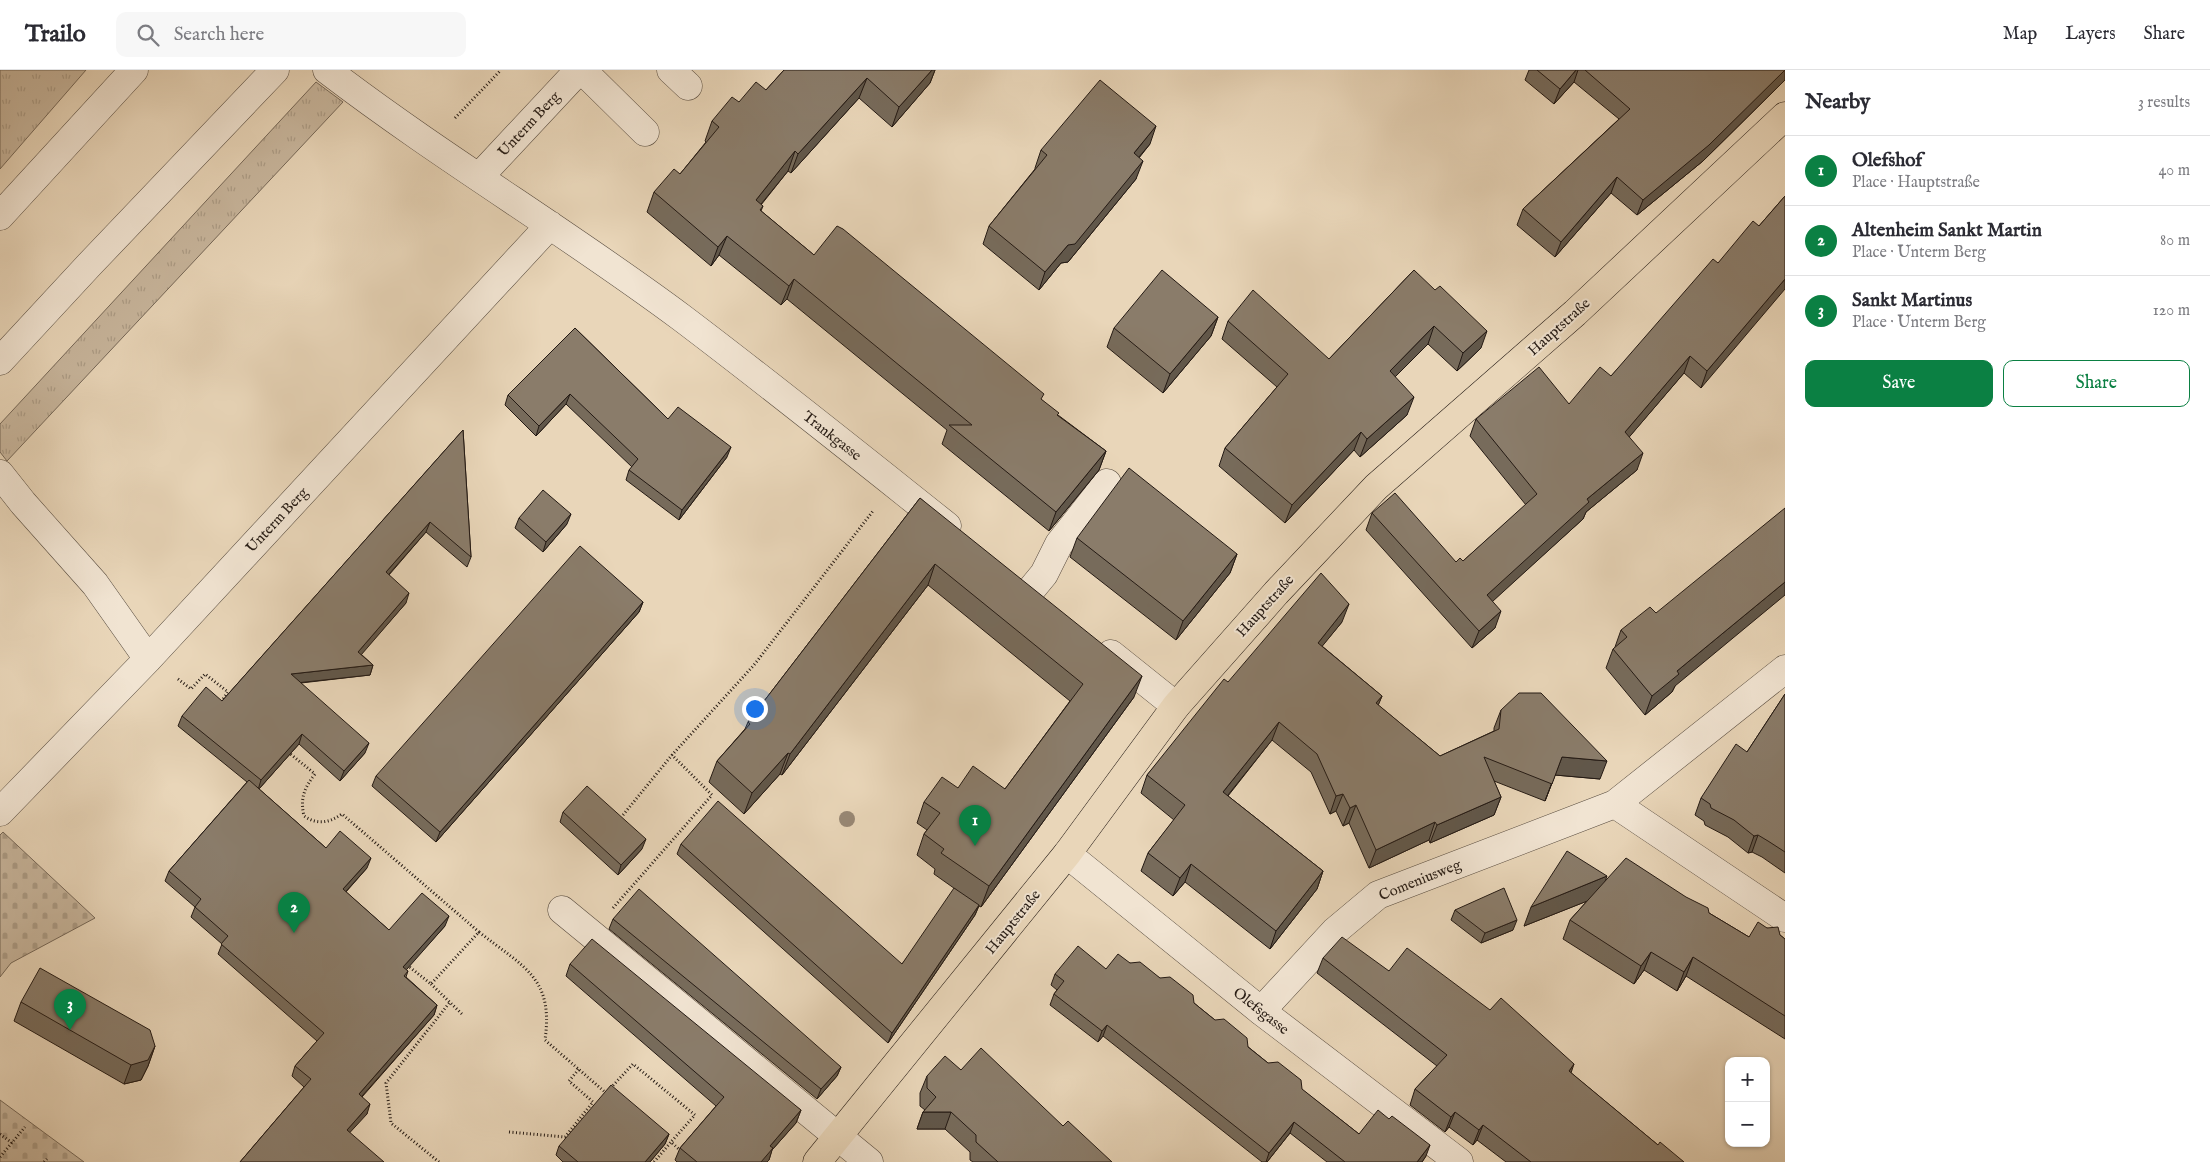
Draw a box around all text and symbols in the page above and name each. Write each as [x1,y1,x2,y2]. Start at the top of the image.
search box [116,12,466,57]
text: Trailo [25,19,86,50]
icon: search [134,21,162,49]
text: Search here [174,23,264,47]
text: Map [2003,23,2037,46]
text: Layers [2065,23,2116,46]
text: Share [2144,23,2185,46]
street label: Unterm Berg [494,86,565,161]
text: Nearby [1805,89,1870,116]
text: 3 results [2138,93,2190,113]
text: Olefshof [1852,149,1922,173]
text: 1 [1818,161,1824,181]
text: 40 m [2158,161,2190,181]
text: Place · Hauptstraße [1852,173,1980,193]
text: Altenheim Sankt Martin [1852,219,2042,243]
text: 2 [1817,231,1825,251]
text: 80 m [2160,231,2190,251]
text: Place · Unterm Berg [1852,243,1986,263]
text: Sankt Martinus [1852,289,1972,313]
street label: Hauptstraße [1524,294,1594,360]
text: 3 [1818,301,1824,321]
text: 120 m [2153,301,2190,321]
text: Place · Unterm Berg [1852,313,1986,333]
button: Save [1805,360,1993,407]
button: Share [2003,360,2190,407]
street label: Trankgasse [799,407,865,465]
street label: Unterm Berg [242,482,313,557]
street label: Hauptstraße [1232,571,1298,641]
your location [742,696,768,722]
pin: 1 [959,805,991,846]
street label: Comeniusweg [1376,855,1465,905]
street label: Hauptstraße [981,886,1045,958]
pin: 2 [278,892,310,933]
street label: Olefsgasse [1229,983,1293,1039]
pin: 3 [54,989,86,1030]
map controls [1725,1057,1770,1147]
button: + [1725,1057,1770,1102]
button: − [1725,1102,1770,1147]

